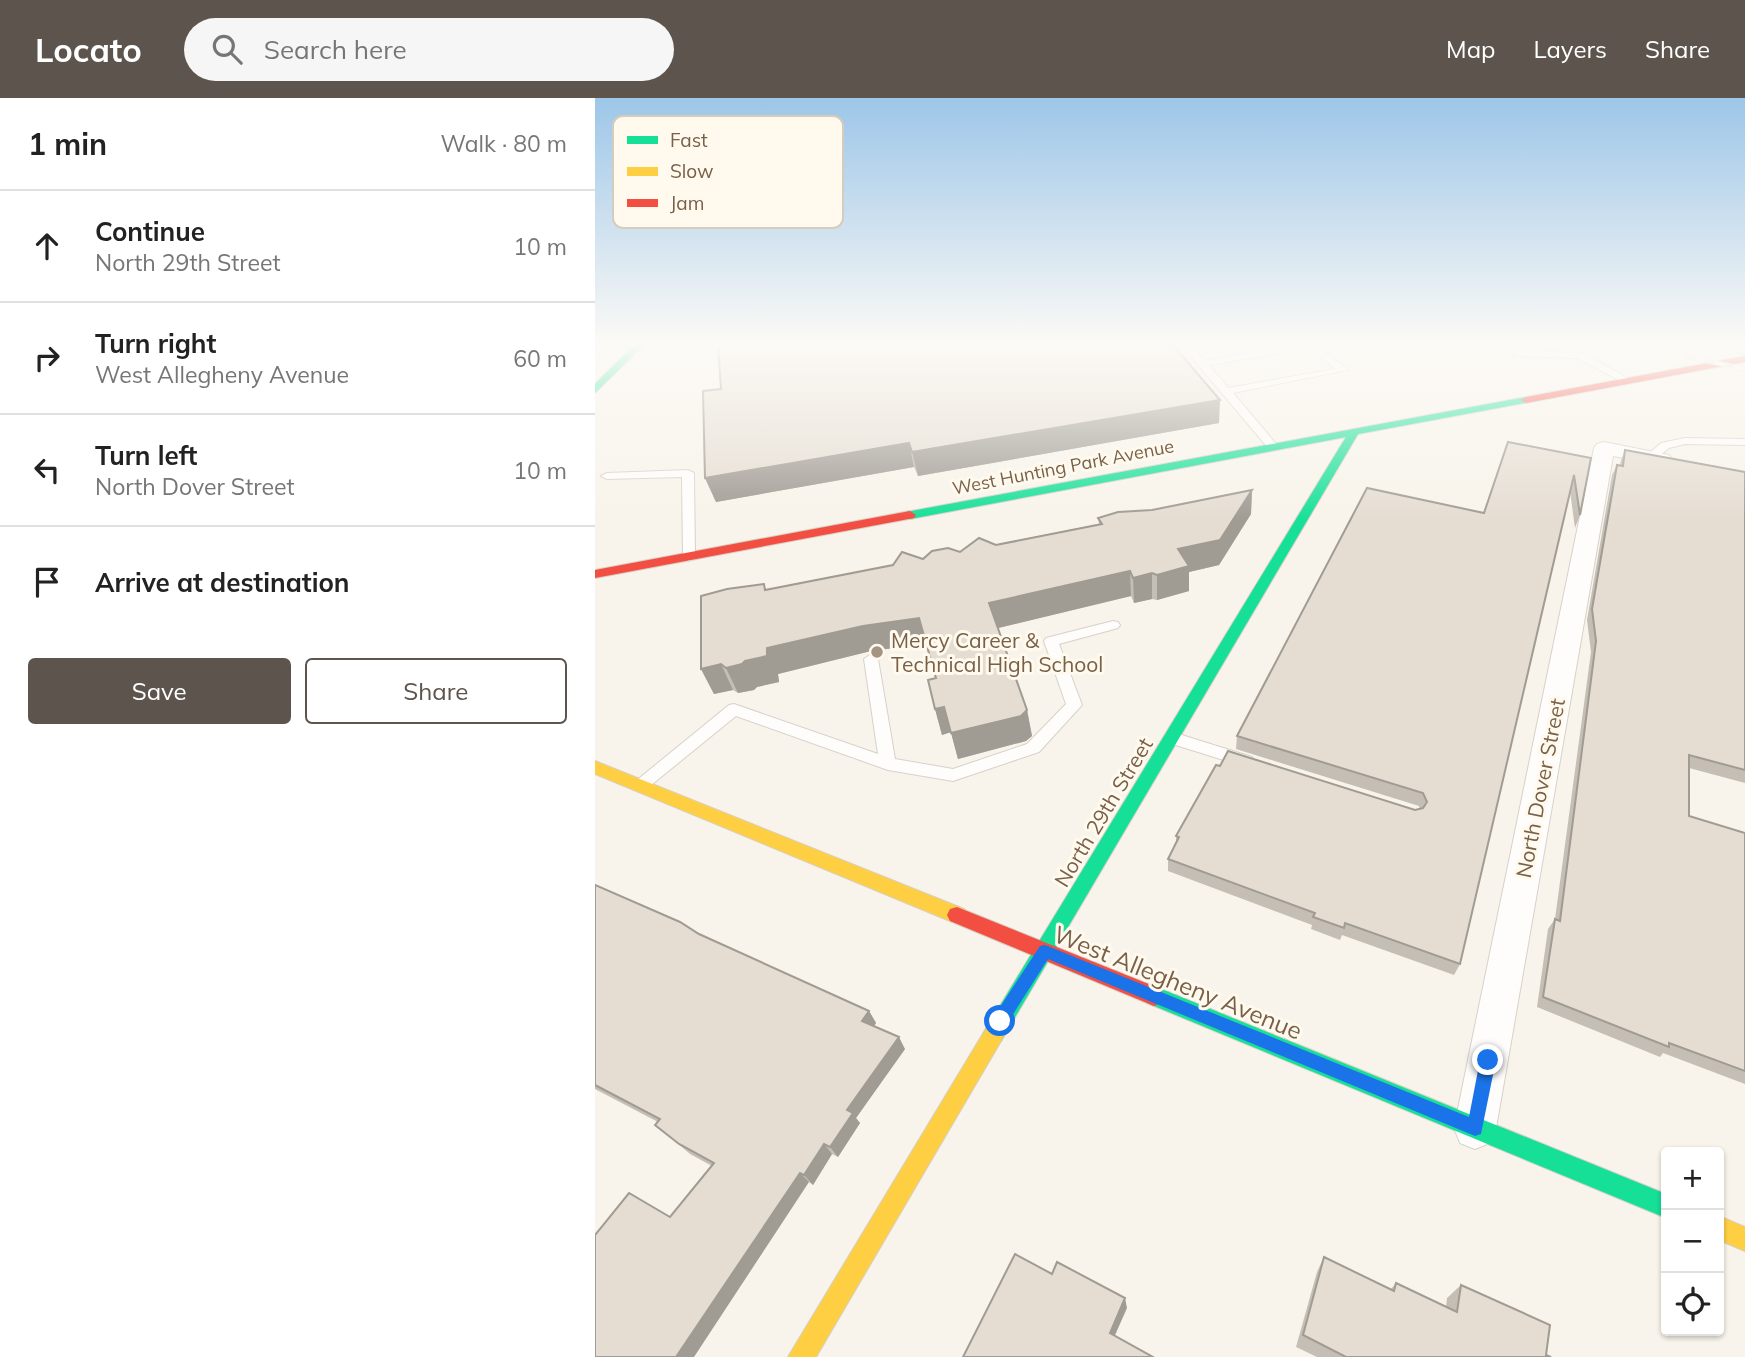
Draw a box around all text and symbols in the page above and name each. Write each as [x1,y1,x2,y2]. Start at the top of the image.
search box [184,18,674,81]
text: Locato [35,29,142,70]
icon: search [208,30,246,68]
text: Search here [264,33,407,66]
text: Map [1446,34,1495,64]
text: Layers [1533,34,1607,64]
text: Share [1645,34,1710,64]
legend [613,116,843,228]
text: 1 min [28,125,107,163]
text: Fast [670,128,708,152]
text: Walk · 80 m [441,129,567,158]
text: Slow [670,159,714,183]
text: Jam [670,191,704,215]
text: Continue [95,215,205,248]
icon: ahead [28,227,66,265]
text: 10 m [513,232,567,261]
text: North 29th Street [95,248,281,277]
text: Turn right [95,327,216,360]
icon: right [28,339,66,377]
text: 60 m [513,344,567,373]
text: West Allegheny Avenue [95,360,349,389]
street label: West Hunting Park Avenue [950,434,1176,500]
text: Turn left [95,439,197,472]
icon: left [28,451,66,489]
text: 10 m [513,456,567,485]
text: North Dover Street [95,472,294,501]
icon: arrive [28,563,66,601]
text: Arrive at destination [95,566,350,599]
place label: Mercy Career & Technical High School [891,627,1103,677]
marker: Mercy Career & Technical High School [869,644,885,660]
button: Save [28,658,291,724]
button: Share [305,658,567,724]
street label: North Dover Street [1510,696,1570,880]
street label: North 29th Street [1048,733,1158,891]
street label: West Allegheny Avenue [1050,918,1306,1046]
route start [984,1005,1015,1036]
route end [1472,1044,1503,1075]
map controls [1661,1147,1724,1336]
button: + [1661,1147,1724,1210]
button: − [1661,1210,1724,1273]
button: locate [1661,1273,1724,1336]

